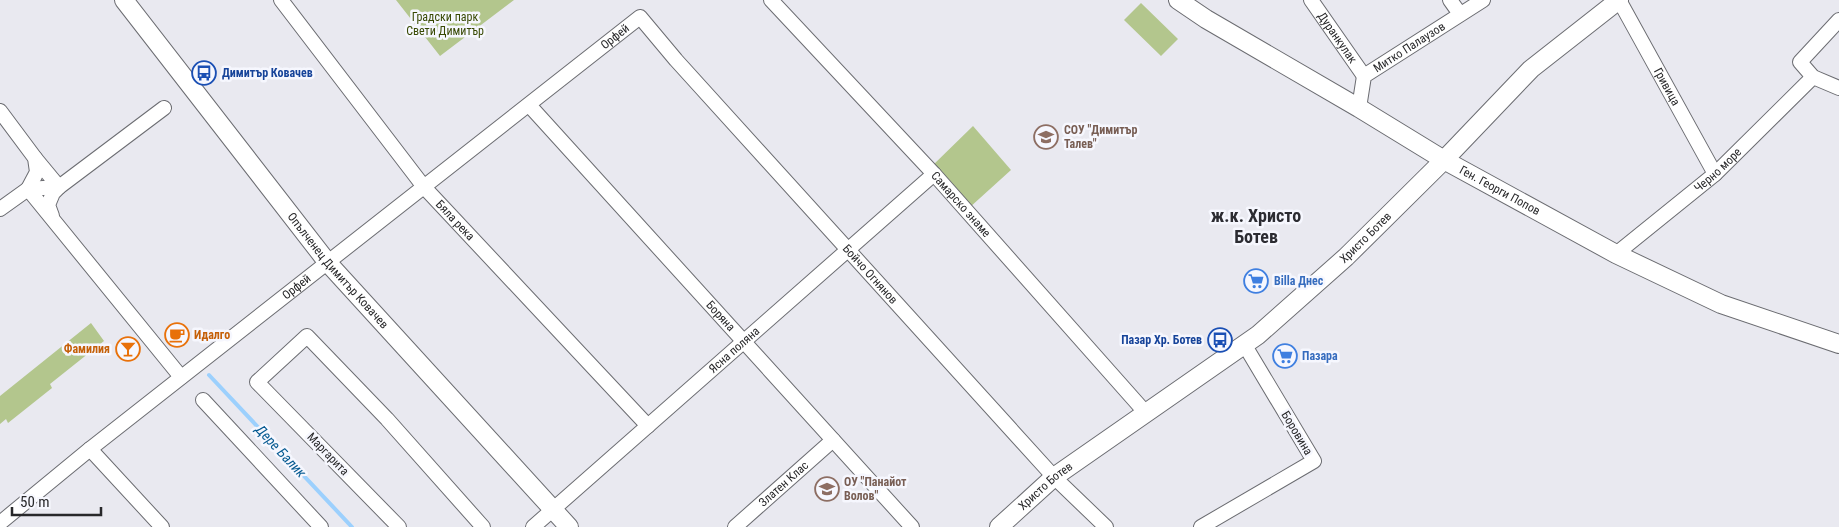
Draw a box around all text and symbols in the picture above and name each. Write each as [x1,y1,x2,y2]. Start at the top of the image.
park label: Градски парк Свети Димитър [406,10,484,38]
street label: Дуранкулак [1315,10,1360,66]
street label: Митко Палаузов [1371,19,1448,75]
street label: Орфей [598,21,632,52]
bus stop icon: Димитър Ковачев [191,60,217,86]
street label: Гривица [1651,65,1683,108]
place label: Димитър Ковачев [222,66,313,80]
place label: СОУ "Димитър Талев" [1064,123,1137,151]
school or university icon: СОУ "Димитър Талев" [1033,124,1059,150]
street label: Черно море [1691,145,1745,195]
street label: Ген. Георги Попов [1457,163,1543,218]
street label: Самарско знаме [928,169,994,240]
street label: Бяла река [433,197,478,244]
district label: ж.к. Христо Ботев [1211,205,1301,247]
street label: Христо Ботев [1337,209,1394,266]
street label: Опълченец Димитър Ковачев [285,210,391,331]
street label: Бойчо Огнянов [840,242,901,307]
supermarket icon: Billa Днес [1243,268,1269,294]
street label: Орфей [279,271,314,302]
place label: Billa Днес [1274,274,1324,288]
street label: Боряна [703,298,738,334]
cafe icon: Идалго [164,322,190,348]
street label: Ясна поляна [706,324,763,376]
bus stop icon: Пазар Хр. Ботев [1207,327,1233,353]
place label: Идалго [194,328,230,342]
place label: Пазар Хр. Ботев [1121,333,1202,347]
bar icon: Фамилия [115,336,141,362]
place label: Фамилия [64,342,110,356]
supermarket icon: Пазара [1272,343,1298,369]
place label: Пазара [1302,349,1338,363]
street label: Боровина [1278,409,1316,458]
water label: Дере Балик [252,421,310,481]
street label: Маргарита [304,430,352,478]
street label: Златен Клас [756,458,812,509]
street label: Христо Ботев [1015,459,1075,513]
place label: ОУ "Панайот Волов" [844,475,907,503]
school or university icon: ОУ "Панайот Волов" [814,476,840,502]
scale bar [12,484,101,516]
text: 50 m [20,493,50,511]

